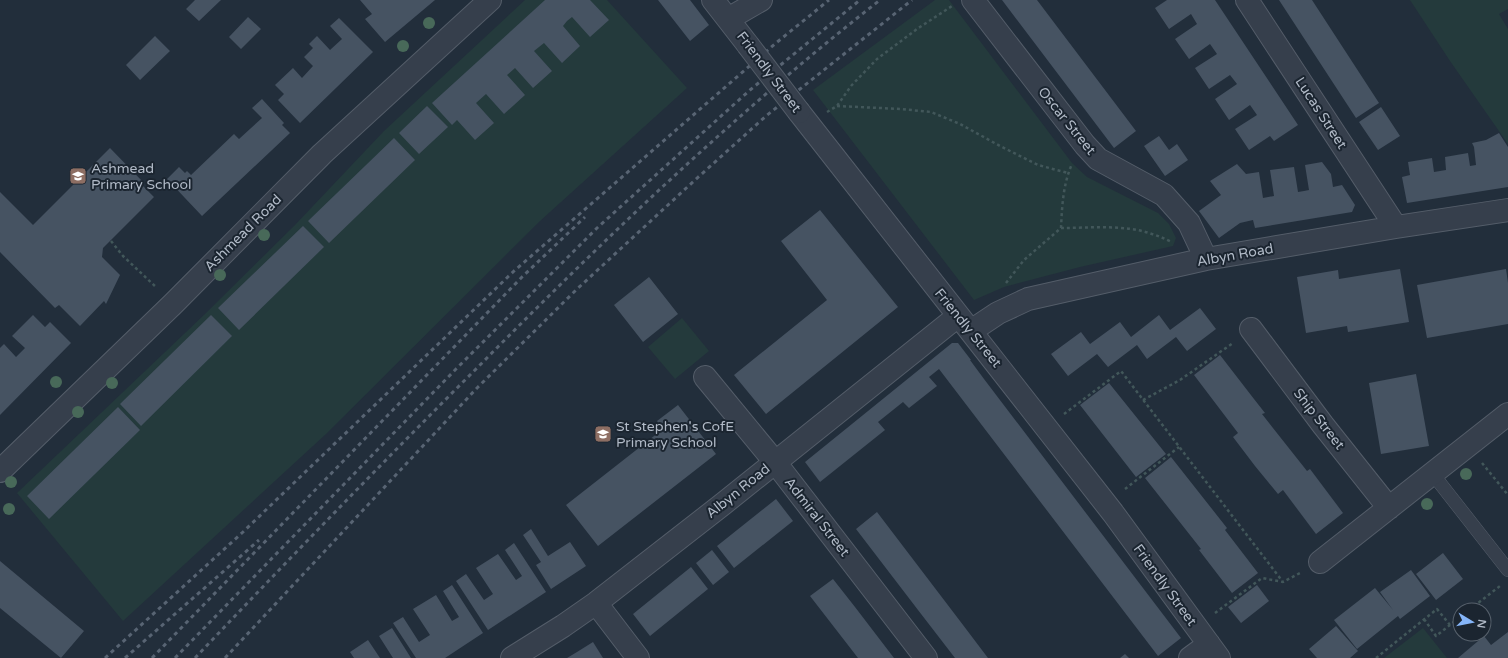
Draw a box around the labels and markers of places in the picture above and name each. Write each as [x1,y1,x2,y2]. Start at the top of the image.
place label: Ashmead Primary School [91,160,192,193]
school or university icon: Ashmead Primary School [68,166,88,186]
place label: St Stephen's CofE Primary School [616,418,734,451]
school or university icon: St Stephen's CofE Primary School [593,424,613,444]

